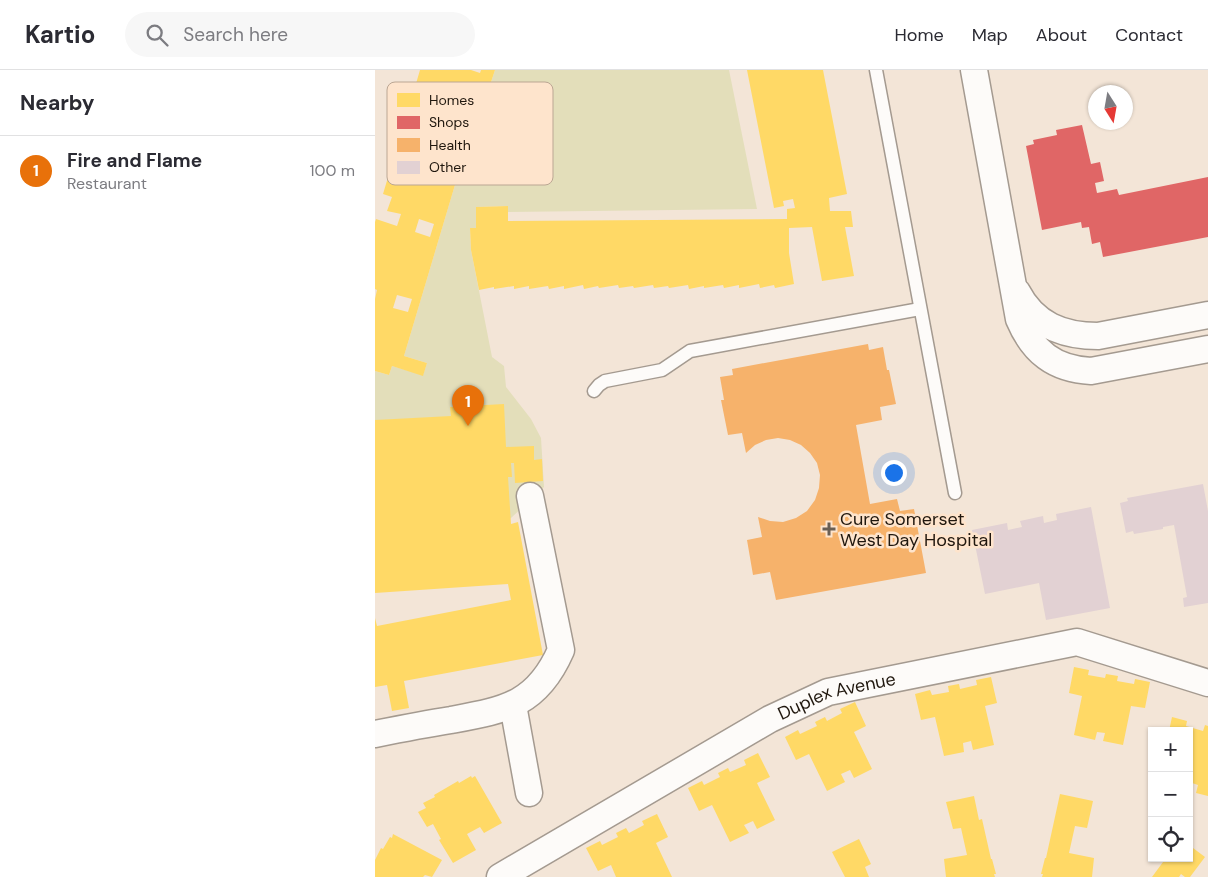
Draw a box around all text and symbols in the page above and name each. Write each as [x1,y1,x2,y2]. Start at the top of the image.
search box [125,12,475,57]
text: Kartio [25,19,95,50]
icon: search [143,21,171,49]
text: Search here [183,22,288,47]
text: Home [894,23,944,47]
text: Map [972,23,1008,47]
text: About [1036,23,1087,47]
text: Contact [1115,23,1183,47]
legend [387,82,553,185]
north arrow [1088,85,1133,130]
text: Nearby [20,89,94,117]
text: Homes [429,91,474,109]
text: Shops [429,113,469,131]
text: Health [429,136,471,154]
text: Fire and Flame [67,148,202,173]
text: Other [429,158,467,176]
text: 1 [33,160,39,181]
text: 100 m [310,160,355,181]
text: Restaurant [67,173,147,194]
pin: 1 [452,385,484,426]
your location [881,460,907,486]
place label: Cure Somerset West Day Hospital [840,507,992,552]
marker: Cure Somerset West Day Hospital [822,522,836,536]
street label: Duplex Avenue [774,667,898,726]
map controls [1148,727,1193,862]
button: + [1148,727,1193,772]
button: − [1148,772,1193,817]
button: locate [1148,817,1193,862]

